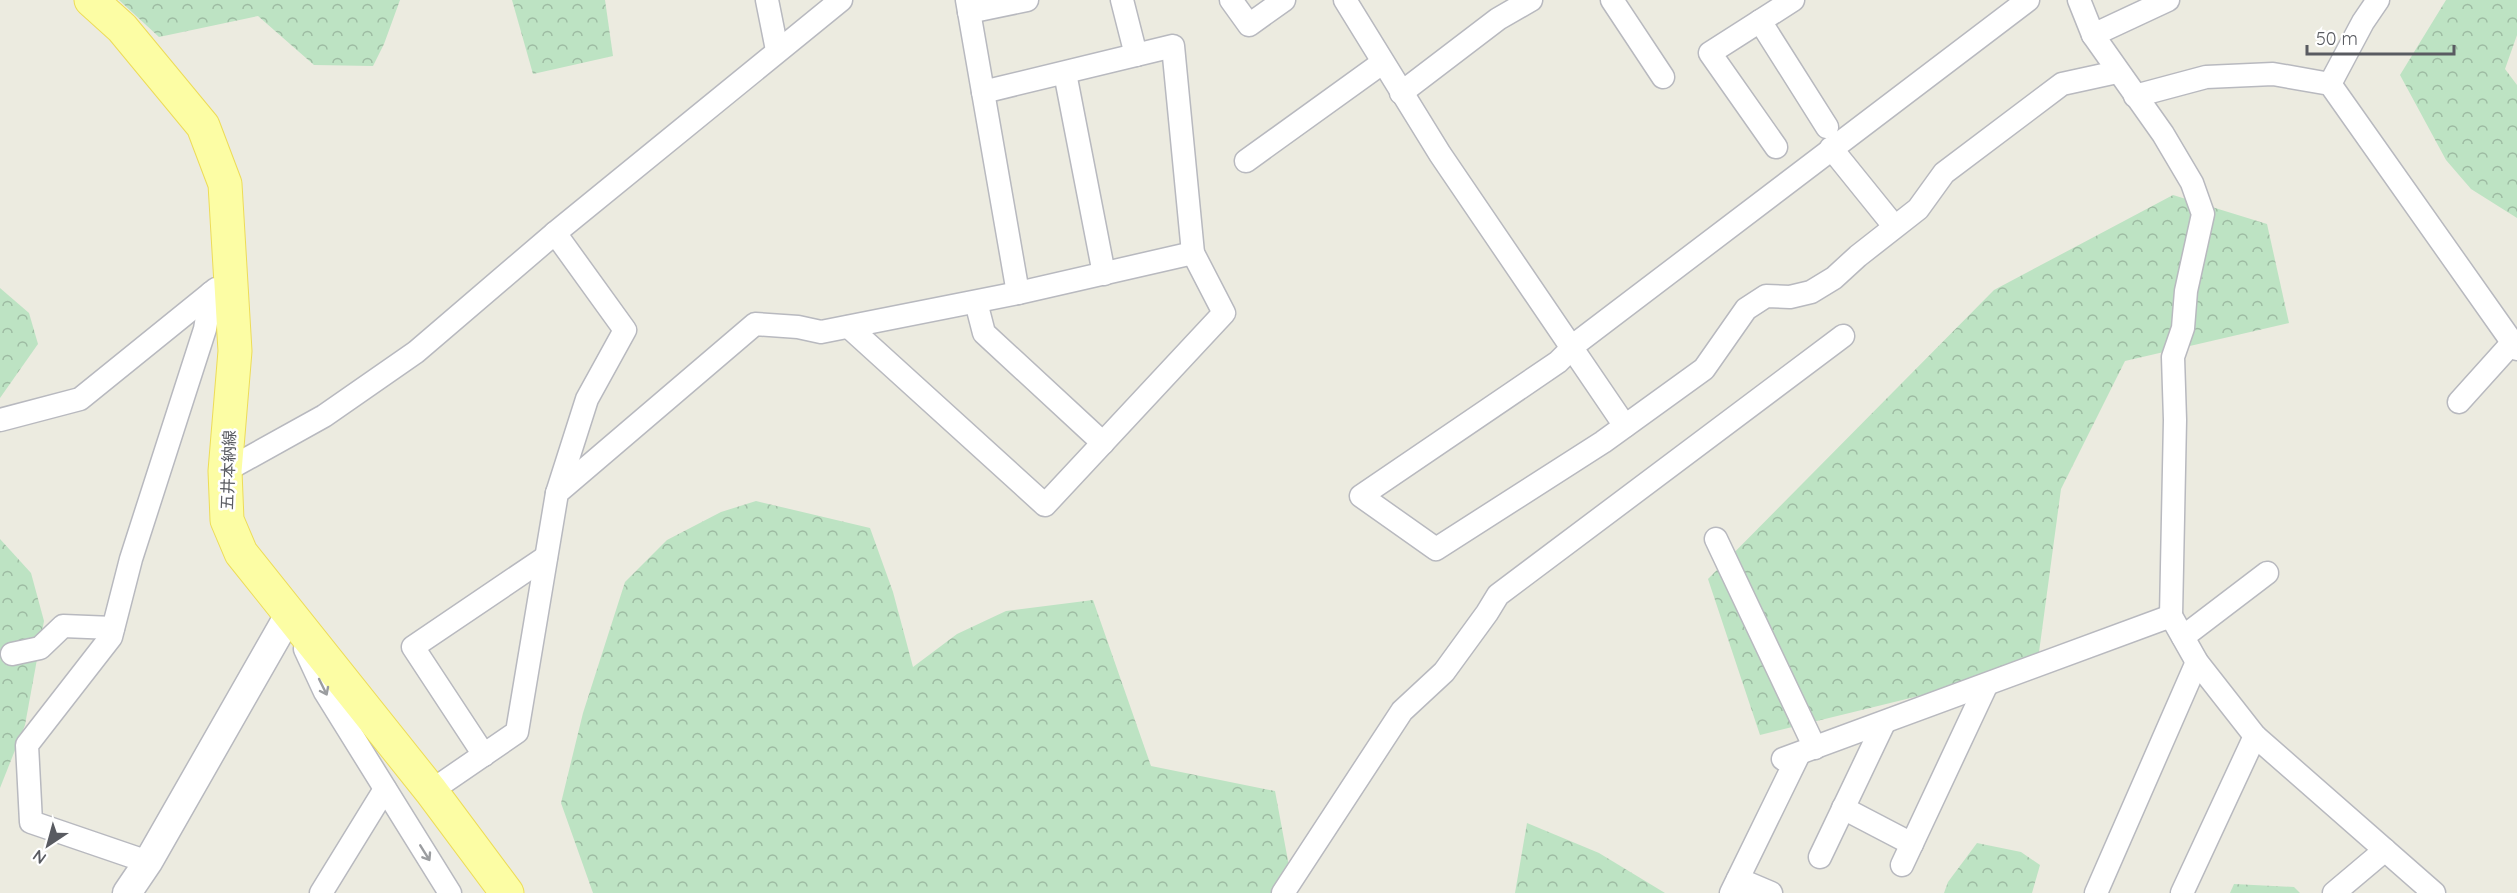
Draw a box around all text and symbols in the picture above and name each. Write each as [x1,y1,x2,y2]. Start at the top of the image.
scale bar [2307,18,2454,56]
text: 50 m [2316,27,2358,50]
street label: 五井本納線 [217,430,239,510]
one-way arrow [317,677,329,695]
north arrow [18,815,78,875]
one-way arrow [419,844,431,861]
text: N [29,846,50,869]

